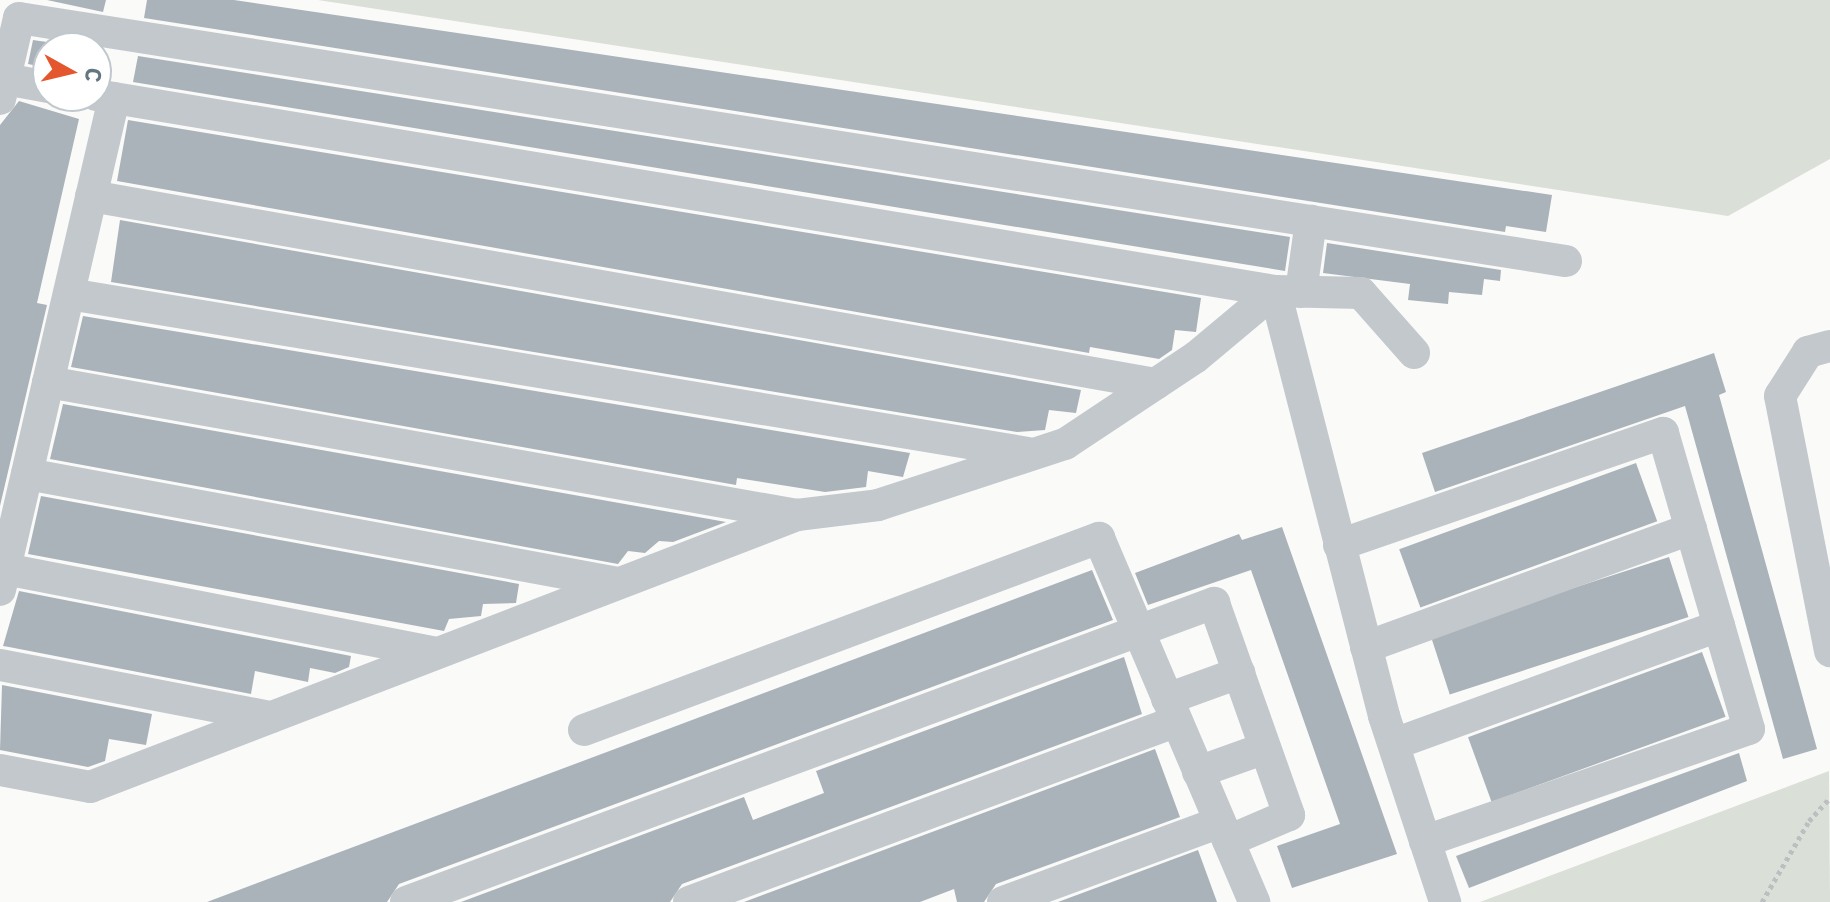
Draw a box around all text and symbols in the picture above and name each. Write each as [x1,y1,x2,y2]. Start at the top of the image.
north arrow [32,32,112,112]
text: С [79,66,110,84]

